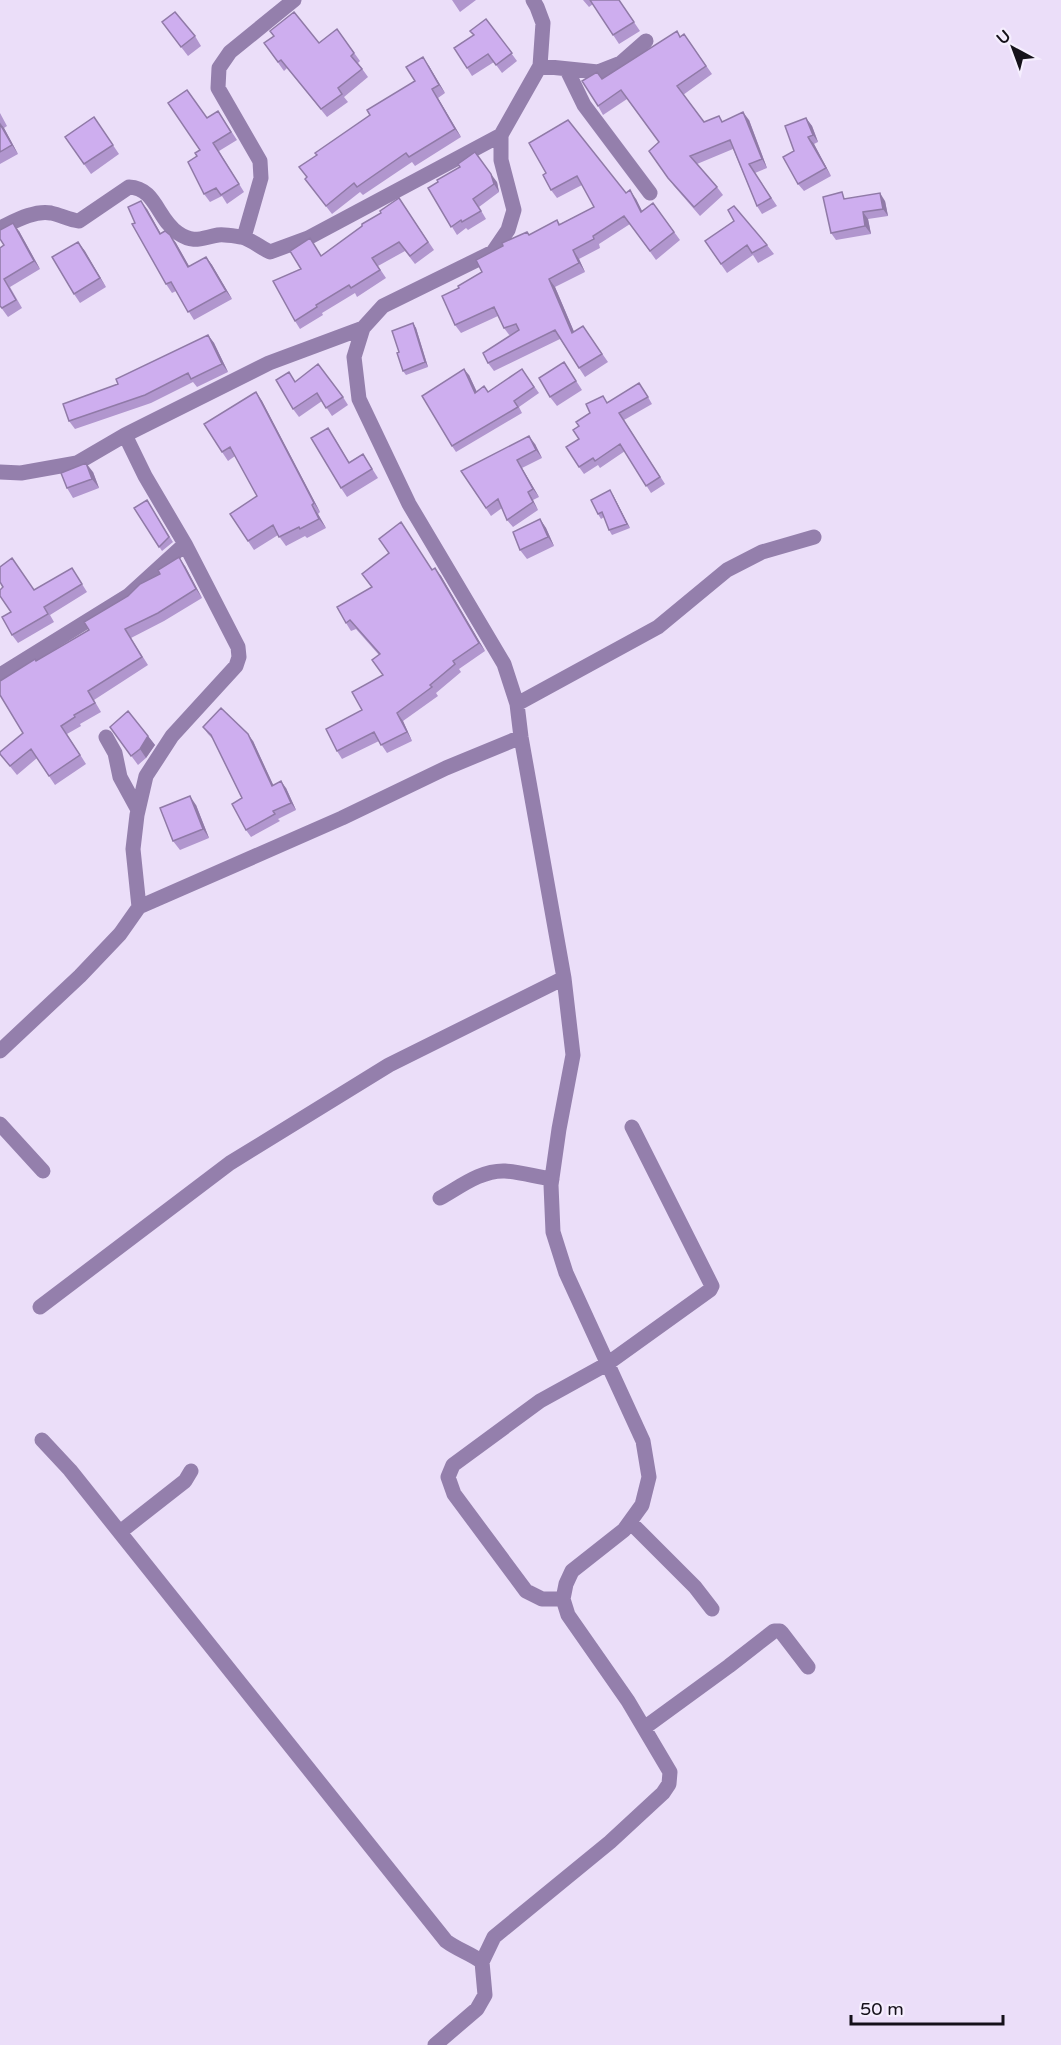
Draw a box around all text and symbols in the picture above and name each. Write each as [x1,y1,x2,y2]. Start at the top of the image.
north arrow [983,18,1043,78]
text: U [993,26,1015,49]
scale bar [851,1988,1002,2026]
text: 50 m [860,1998,904,2020]

